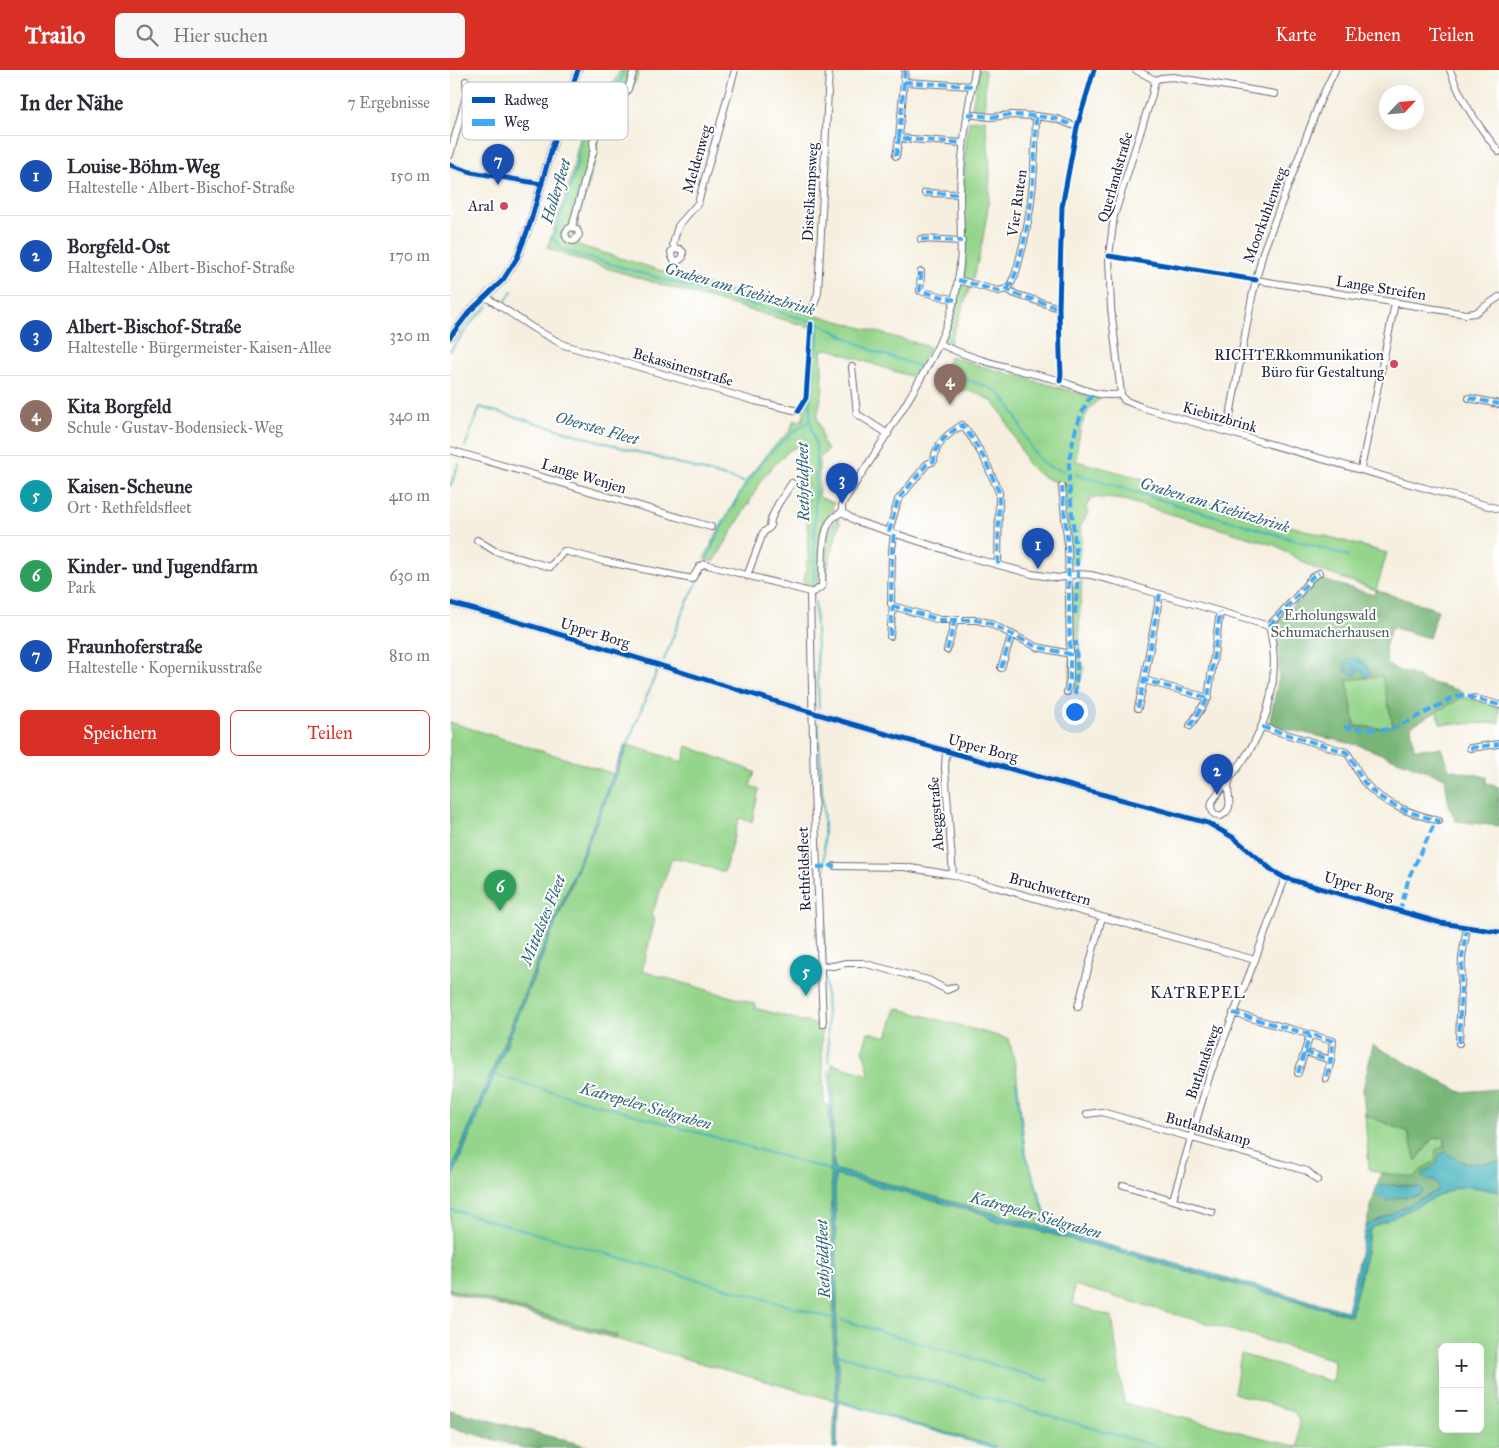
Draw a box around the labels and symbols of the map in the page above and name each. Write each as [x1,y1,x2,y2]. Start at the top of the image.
legend [462,82,628,140]
north arrow [1379,85,1424,130]
text: Radweg [504,92,549,109]
text: Weg [504,114,530,131]
street label: Meldenweg [679,122,716,195]
street label: Querlandstraße [1094,130,1136,224]
street label: Distelkampsweg [798,141,822,242]
pin: 7 [482,144,514,185]
water label: Hollerfleet [537,155,577,227]
street label: Moorkuhlenweg [1239,164,1291,265]
street label: Vier Ruten [1003,168,1031,239]
place label: Aral [467,197,495,215]
marker: Aral [498,200,510,212]
water label: Graben am Kiebitzbrink [663,258,817,320]
street label: Lange Streifen [1335,272,1427,304]
street label: Bekassinenstraße [631,344,735,390]
place label: RICHTERkommunikation Büro für Gestaltung [1214,346,1385,381]
marker: RICHTERkommunikation Büro für Gestaltung [1388,358,1400,370]
pin: 4 [934,364,966,405]
street label: Kiebitzbrink [1181,398,1259,436]
water label: Oberstes Fleet [553,407,642,449]
water label: Rethfeldfleet [793,441,815,523]
street label: Lange Wenjen [539,455,629,497]
pin: 3 [826,463,858,504]
water label: Graben am Kiebitzbrink [1138,473,1292,537]
pin: 1 [1022,528,1054,569]
park label: Erholungswald Schumacherhausen [1270,606,1390,641]
street label: Upper Borg [558,614,633,652]
your location [1062,699,1088,725]
street label: Upper Borg [946,730,1021,766]
pin: 2 [1201,754,1233,795]
street label: Abeggstraße [924,776,948,853]
street label: Rethfeldsfleet [794,826,814,912]
street label: Upper Borg [1322,867,1397,905]
street label: Bruchwettern [1007,869,1093,909]
pin: 6 [484,870,516,911]
water label: Mittelstes Fleet [516,871,570,969]
pin: 5 [790,955,822,996]
district label: KATREPEL [1150,983,1246,1002]
street label: Butlandsweg [1182,1021,1224,1102]
water label: Katrepeler Sielgraben [577,1078,714,1135]
street label: Butlandskamp [1163,1108,1253,1150]
water label: Katrepeler Sielgraben [967,1187,1104,1244]
water label: Rethfeldfleet [812,1218,836,1300]

